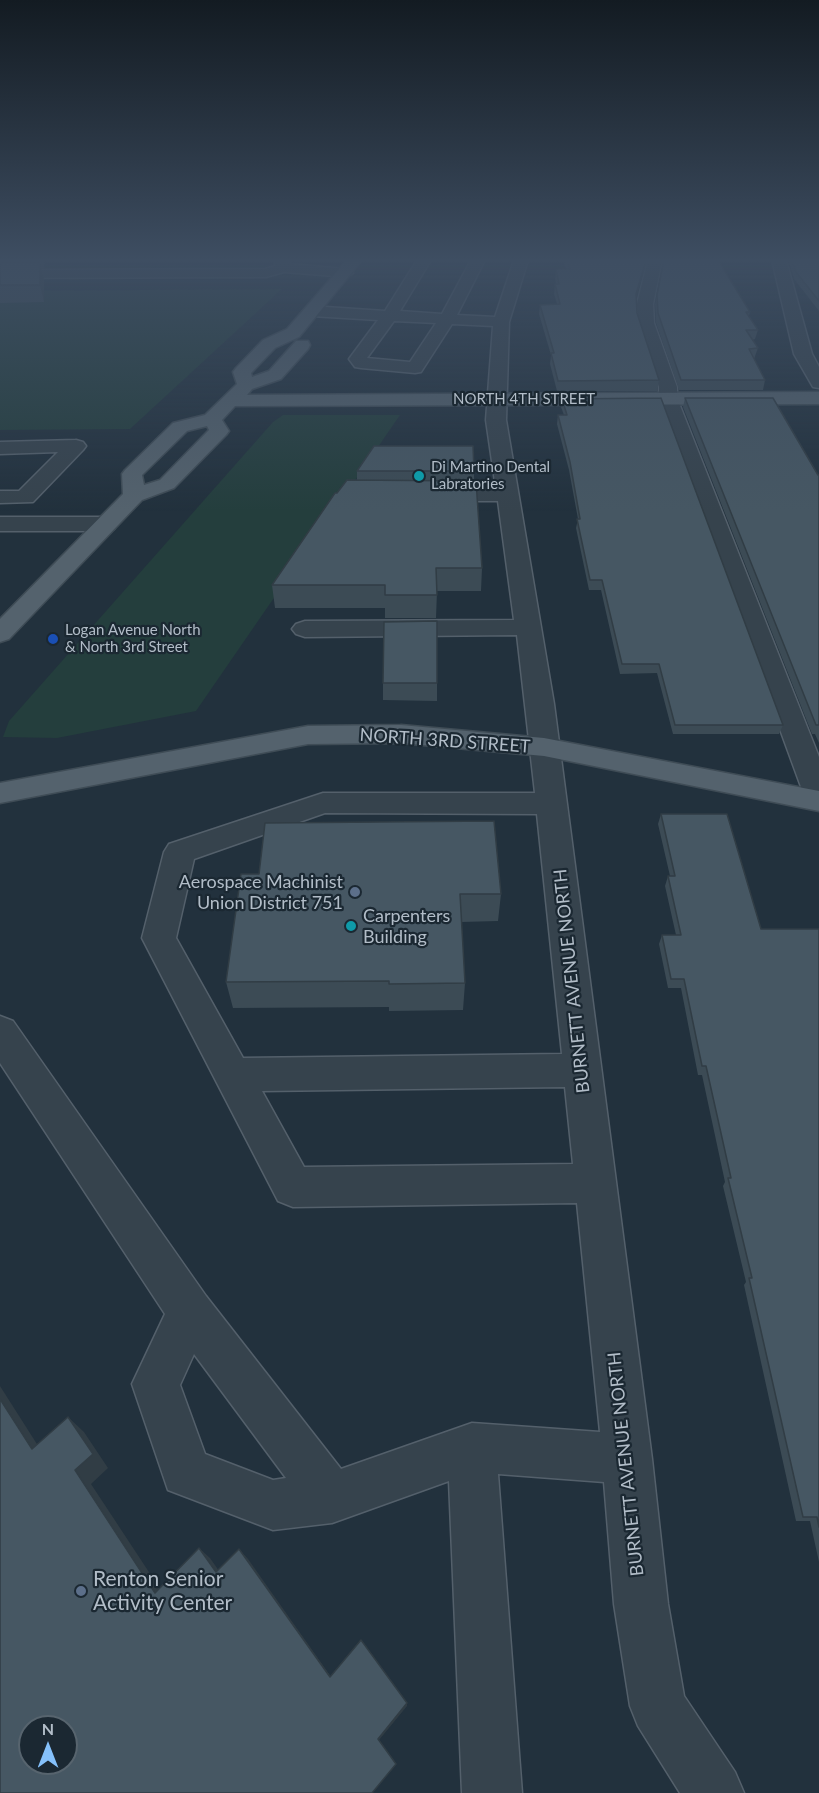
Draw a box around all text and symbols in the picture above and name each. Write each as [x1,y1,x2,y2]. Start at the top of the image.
street label: NORTH 4TH STREET [453,390,595,408]
place label: Di Martino Dental Labratories [431,458,550,493]
marker: Di Martino Dental Labratories [412,469,426,483]
place label: Logan Avenue North & North 3rd Street [65,621,201,656]
marker: Logan Avenue North & North 3rd Street [46,632,60,646]
street label: NORTH 3RD STREET [359,724,531,758]
street label: BURNETT AVENUE NORTH [549,868,595,1094]
place label: Aerospace Machinist Union District 751 [179,871,343,914]
marker: Aerospace Machinist Union District 751 [348,885,362,899]
place label: Carpenters Building [363,905,450,948]
marker: Carpenters Building [344,919,358,933]
street label: BURNETT AVENUE NORTH [603,1351,649,1577]
place label: Renton Senior Activity Center [93,1566,232,1616]
marker: Renton Senior Activity Center [74,1584,88,1598]
north arrow [18,1715,78,1775]
text: N [42,1719,54,1738]

